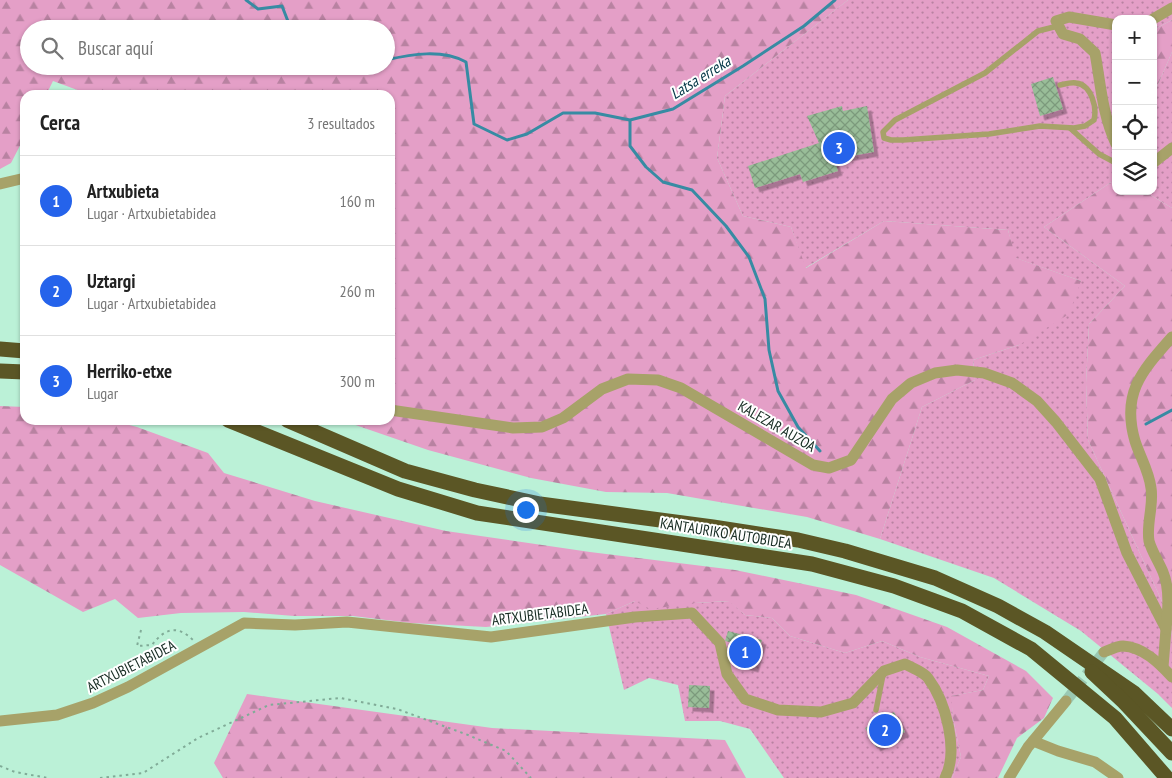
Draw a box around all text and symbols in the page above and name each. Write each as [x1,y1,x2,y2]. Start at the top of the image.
map controls [1112,15,1157,195]
button: + [1112,15,1157,60]
search box [20,20,395,75]
icon: search [38,34,66,62]
text: Buscar aquí [78,36,153,60]
water label: Latsa erreka [666,50,735,103]
button: − [1112,60,1157,105]
button: locate [1112,105,1157,150]
text: Cerca [40,109,80,136]
text: 3 resultados [307,113,375,133]
pin: 3 [823,129,855,167]
button: layers [1112,150,1157,195]
text: Artxubieta [87,179,159,203]
text: 1 [52,191,60,211]
text: 160 m [340,191,375,211]
text: Lugar · Artxubietabidea [87,203,216,223]
text: Uztargi [87,269,135,293]
text: 2 [52,281,60,301]
text: 260 m [340,281,375,301]
text: Lugar · Artxubietabidea [87,293,216,313]
text: Herriko-etxe [87,359,172,383]
text: 3 [52,371,60,391]
text: 300 m [340,371,375,391]
text: Lugar [87,383,118,403]
street label: KALEZAR AUZOA [735,396,820,456]
your location [513,497,539,523]
street label: KANTAURIKO AUTOBIDEA [659,513,794,553]
street label: ARTXUBIETABIDEA [491,599,590,629]
pin: 1 [729,633,761,671]
street label: ARTXUBIETABIDEA [83,635,179,697]
pin: 2 [869,711,901,749]

